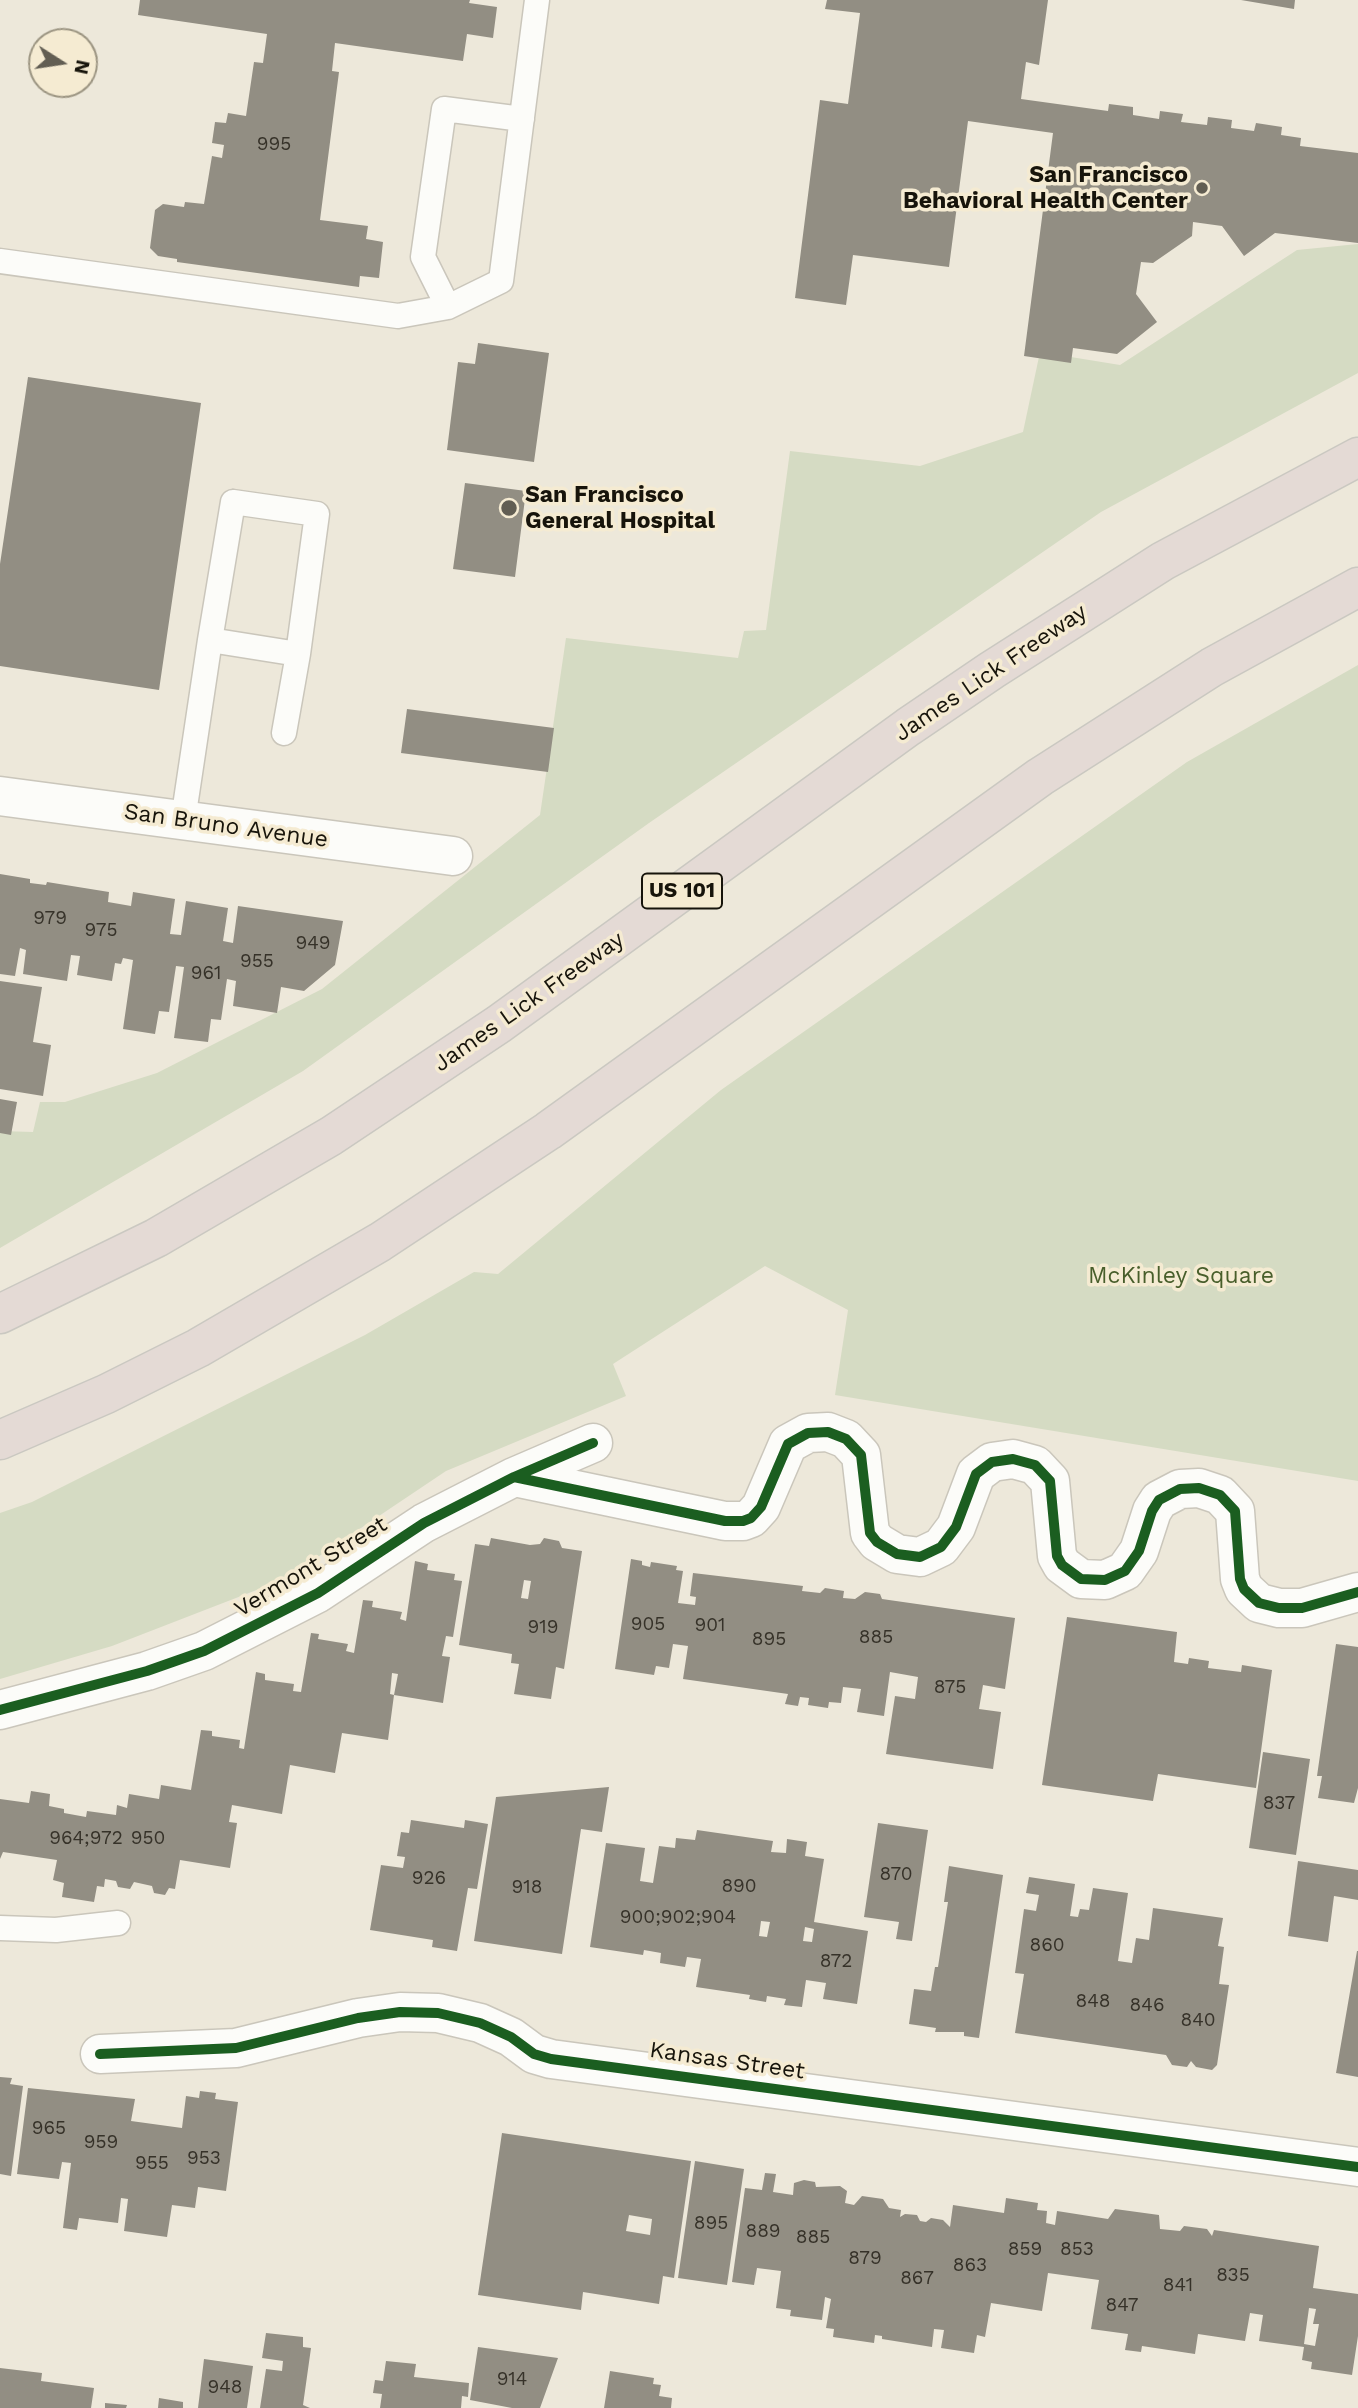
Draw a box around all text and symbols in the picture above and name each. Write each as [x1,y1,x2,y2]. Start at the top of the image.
north arrow [28,28,98,98]
text: N [69,58,95,76]
house number: 995 [257,133,291,155]
place label: San Francisco Behavioral Health Center [903,161,1188,215]
marker: San Francisco Behavioral Health Center [1194,180,1210,196]
place label: San Francisco General Hospital [525,481,715,535]
marker: San Francisco General Hospital [499,498,519,518]
street label: James Lick Freeway [890,598,1092,748]
street label: San Bruno Avenue [122,798,330,854]
road number: US 101 [642,874,722,908]
house number: 979 [33,907,67,929]
house number: 975 [84,919,118,941]
street label: James Lick Freeway [429,926,629,1078]
house number: 949 [295,932,331,954]
house number: 955 [240,950,274,972]
house number: 961 [191,962,221,984]
park label: McKinley Square [1088,1262,1274,1290]
street label: Vermont Street [230,1511,392,1623]
house number: 905 [631,1613,665,1635]
house number: 901 [695,1614,725,1636]
house number: 919 [528,1616,558,1638]
house number: 885 [859,1626,893,1648]
house number: 895 [752,1628,786,1650]
house number: 875 [934,1676,966,1698]
house number: 837 [1263,1792,1295,1814]
house number: 964;972 [49,1827,123,1849]
house number: 950 [131,1827,165,1849]
house number: 870 [879,1863,913,1885]
house number: 926 [412,1867,446,1889]
house number: 890 [721,1875,757,1897]
house number: 918 [512,1876,542,1898]
house number: 900;902;904 [620,1906,736,1928]
house number: 860 [1029,1934,1065,1956]
house number: 872 [820,1950,852,1972]
house number: 848 [1075,1990,1111,2012]
house number: 846 [1130,1994,1164,2016]
house number: 840 [1180,2009,1216,2031]
street label: Kansas Street [648,2036,806,2086]
house number: 965 [32,2117,66,2139]
house number: 959 [84,2131,118,2153]
house number: 953 [187,2147,221,2169]
house number: 955 [135,2152,169,2174]
house number: 895 [694,2212,728,2234]
house number: 889 [745,2220,781,2242]
house number: 885 [796,2226,830,2248]
house number: 859 [1008,2238,1042,2260]
house number: 853 [1060,2238,1094,2260]
house number: 879 [848,2247,882,2269]
house number: 863 [953,2254,987,2276]
house number: 835 [1216,2264,1250,2286]
house number: 867 [900,2267,934,2289]
house number: 841 [1163,2274,1193,2296]
house number: 847 [1105,2294,1139,2316]
house number: 914 [497,2368,527,2390]
house number: 948 [207,2376,243,2398]

